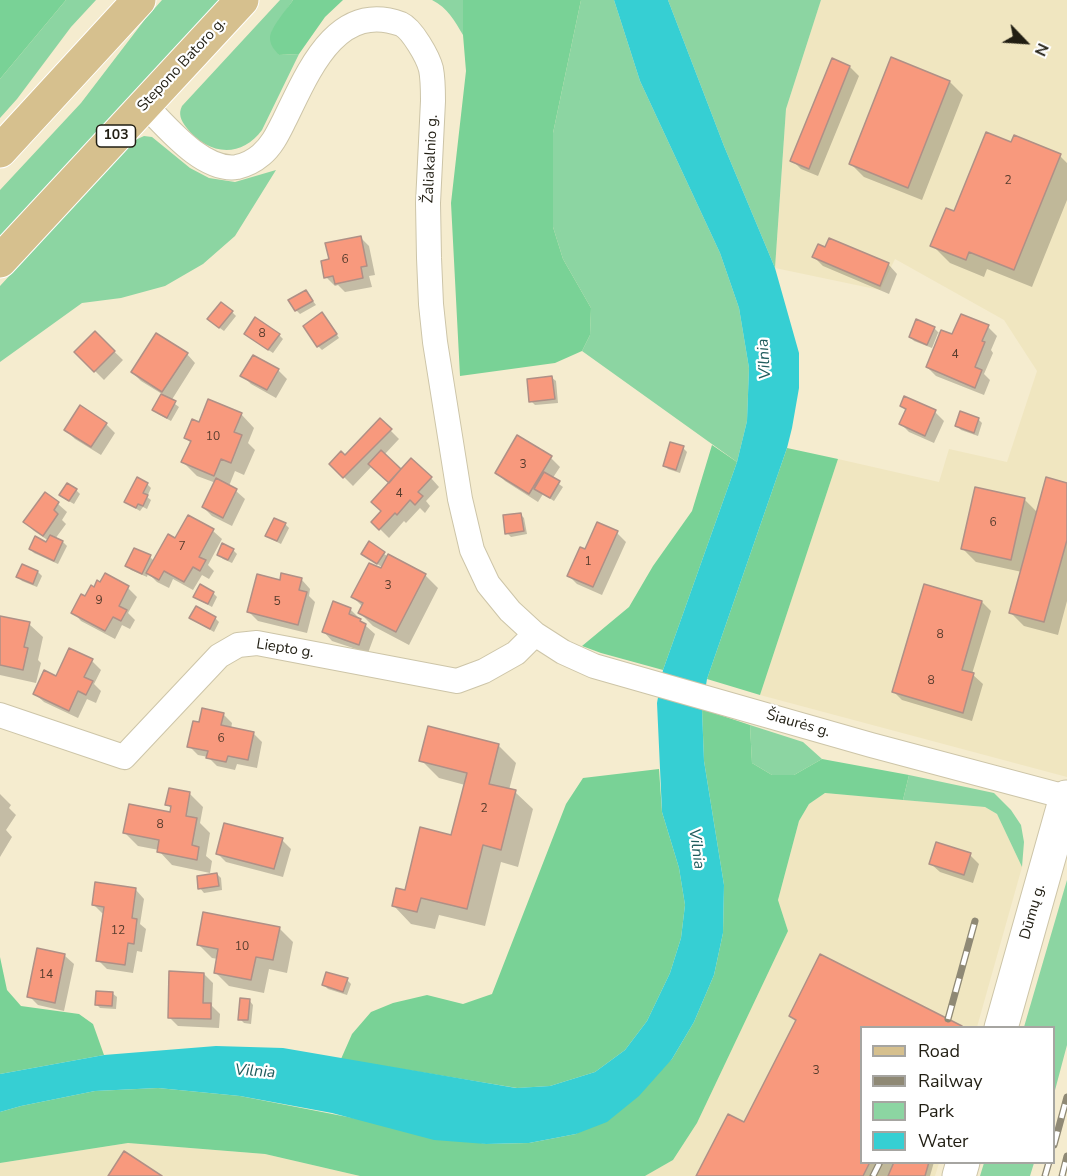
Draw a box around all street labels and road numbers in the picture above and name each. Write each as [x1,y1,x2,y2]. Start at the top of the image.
street label: Stepono Batoro g. [134,14,230,116]
street label: Žaliakalnio g. [420,114,442,204]
road number: 103 [96,125,136,147]
street label: Liepto g. [255,636,315,662]
street label: Šiaurės g. [764,706,832,742]
street label: Dūmų g. [1017,882,1049,942]

